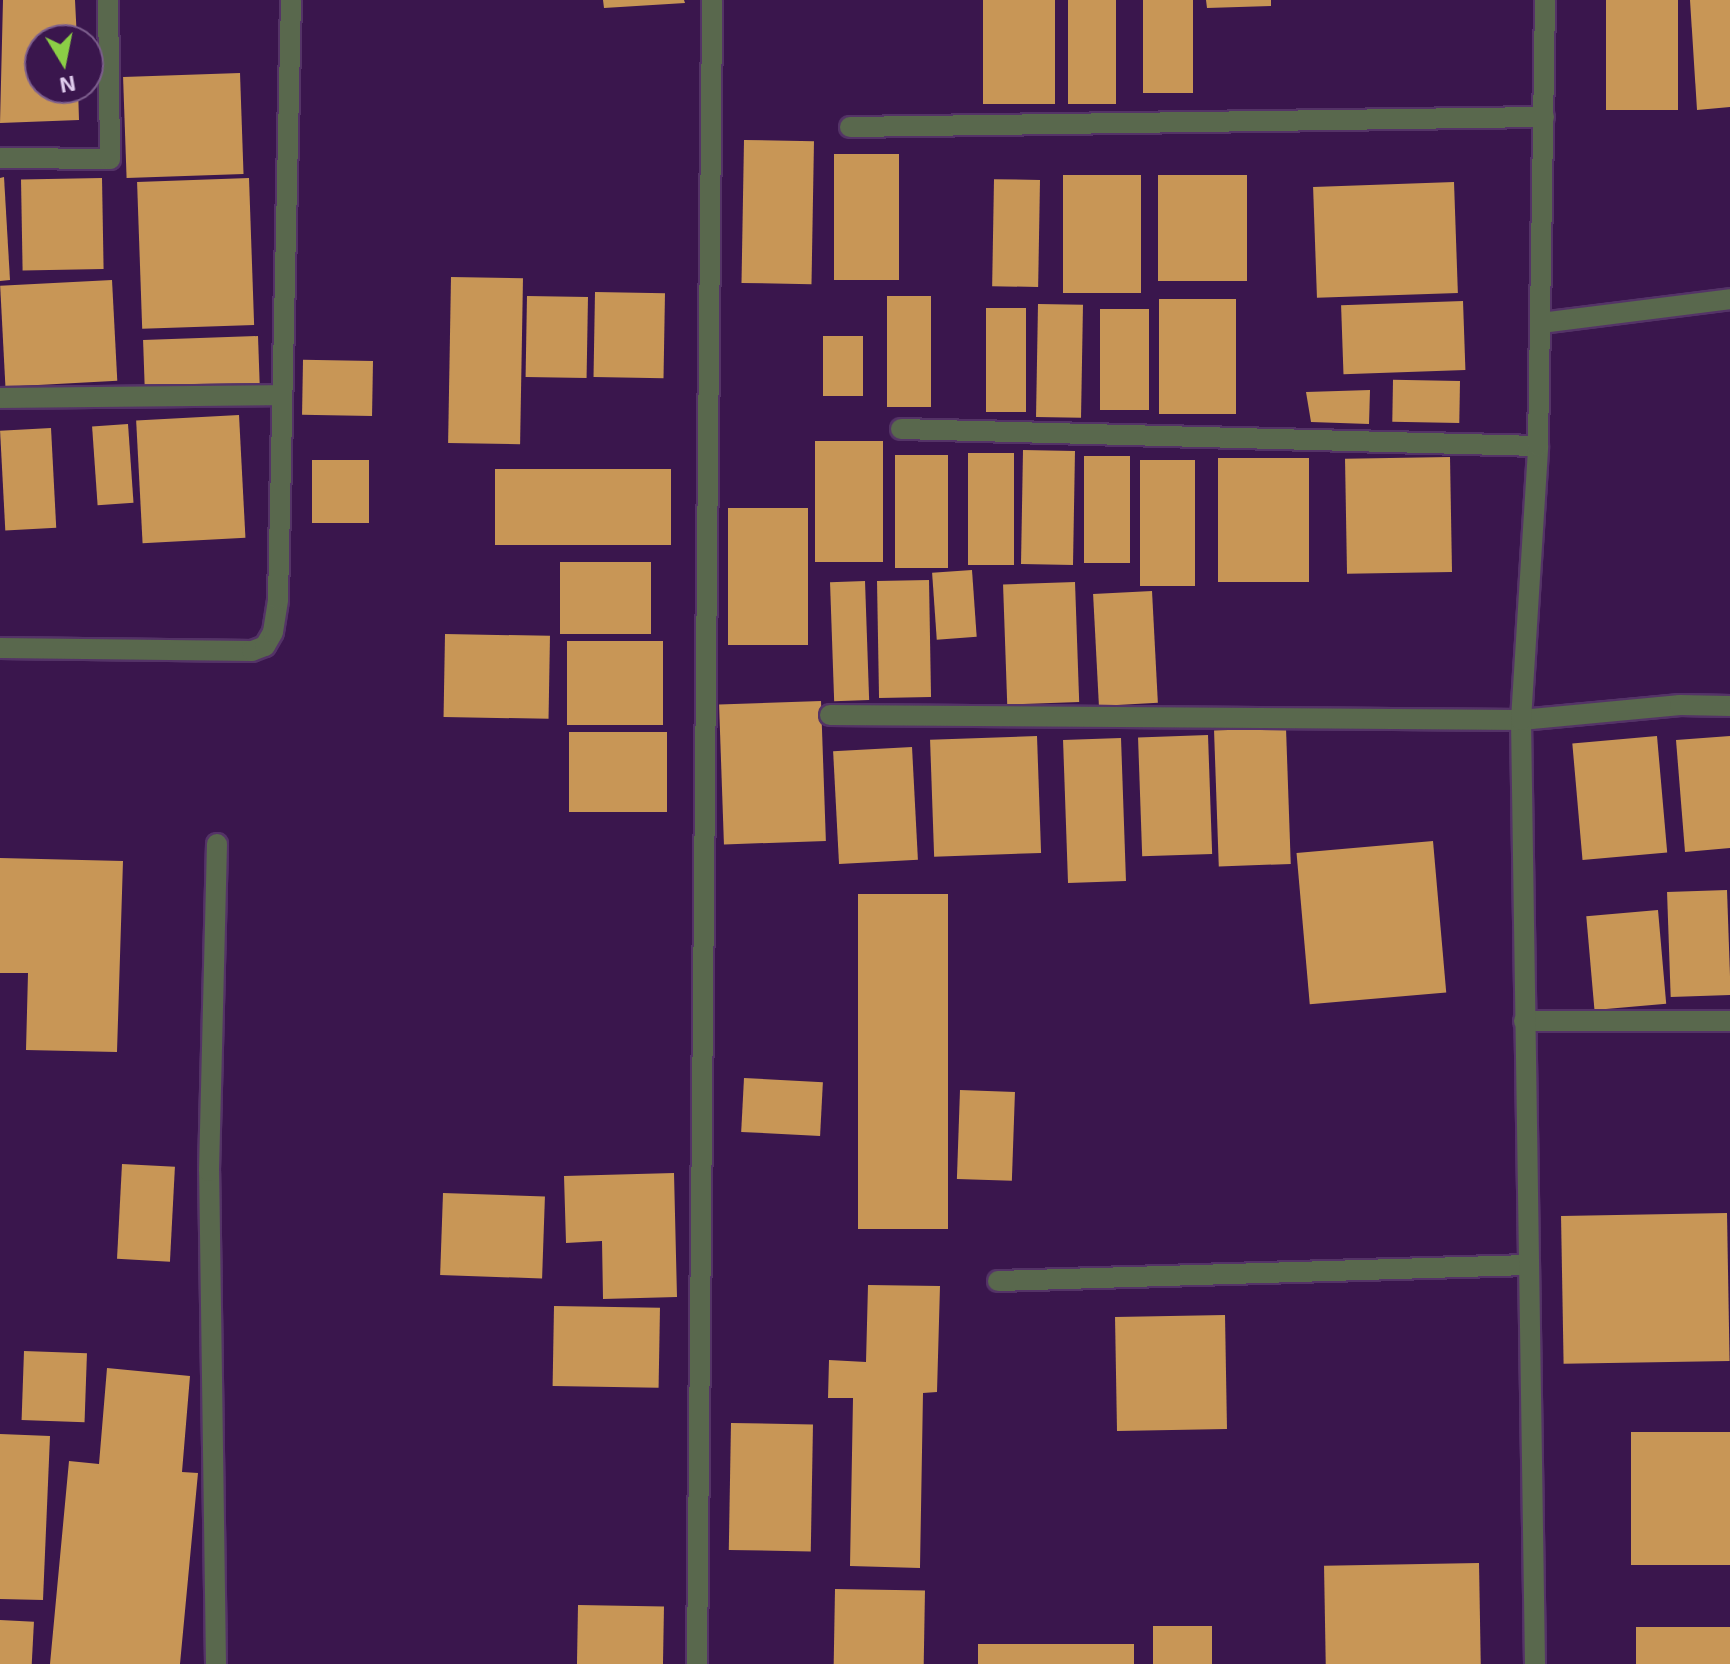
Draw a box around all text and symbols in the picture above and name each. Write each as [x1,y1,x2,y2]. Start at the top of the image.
north arrow [24,24,104,104]
text: N [58,71,78,100]

